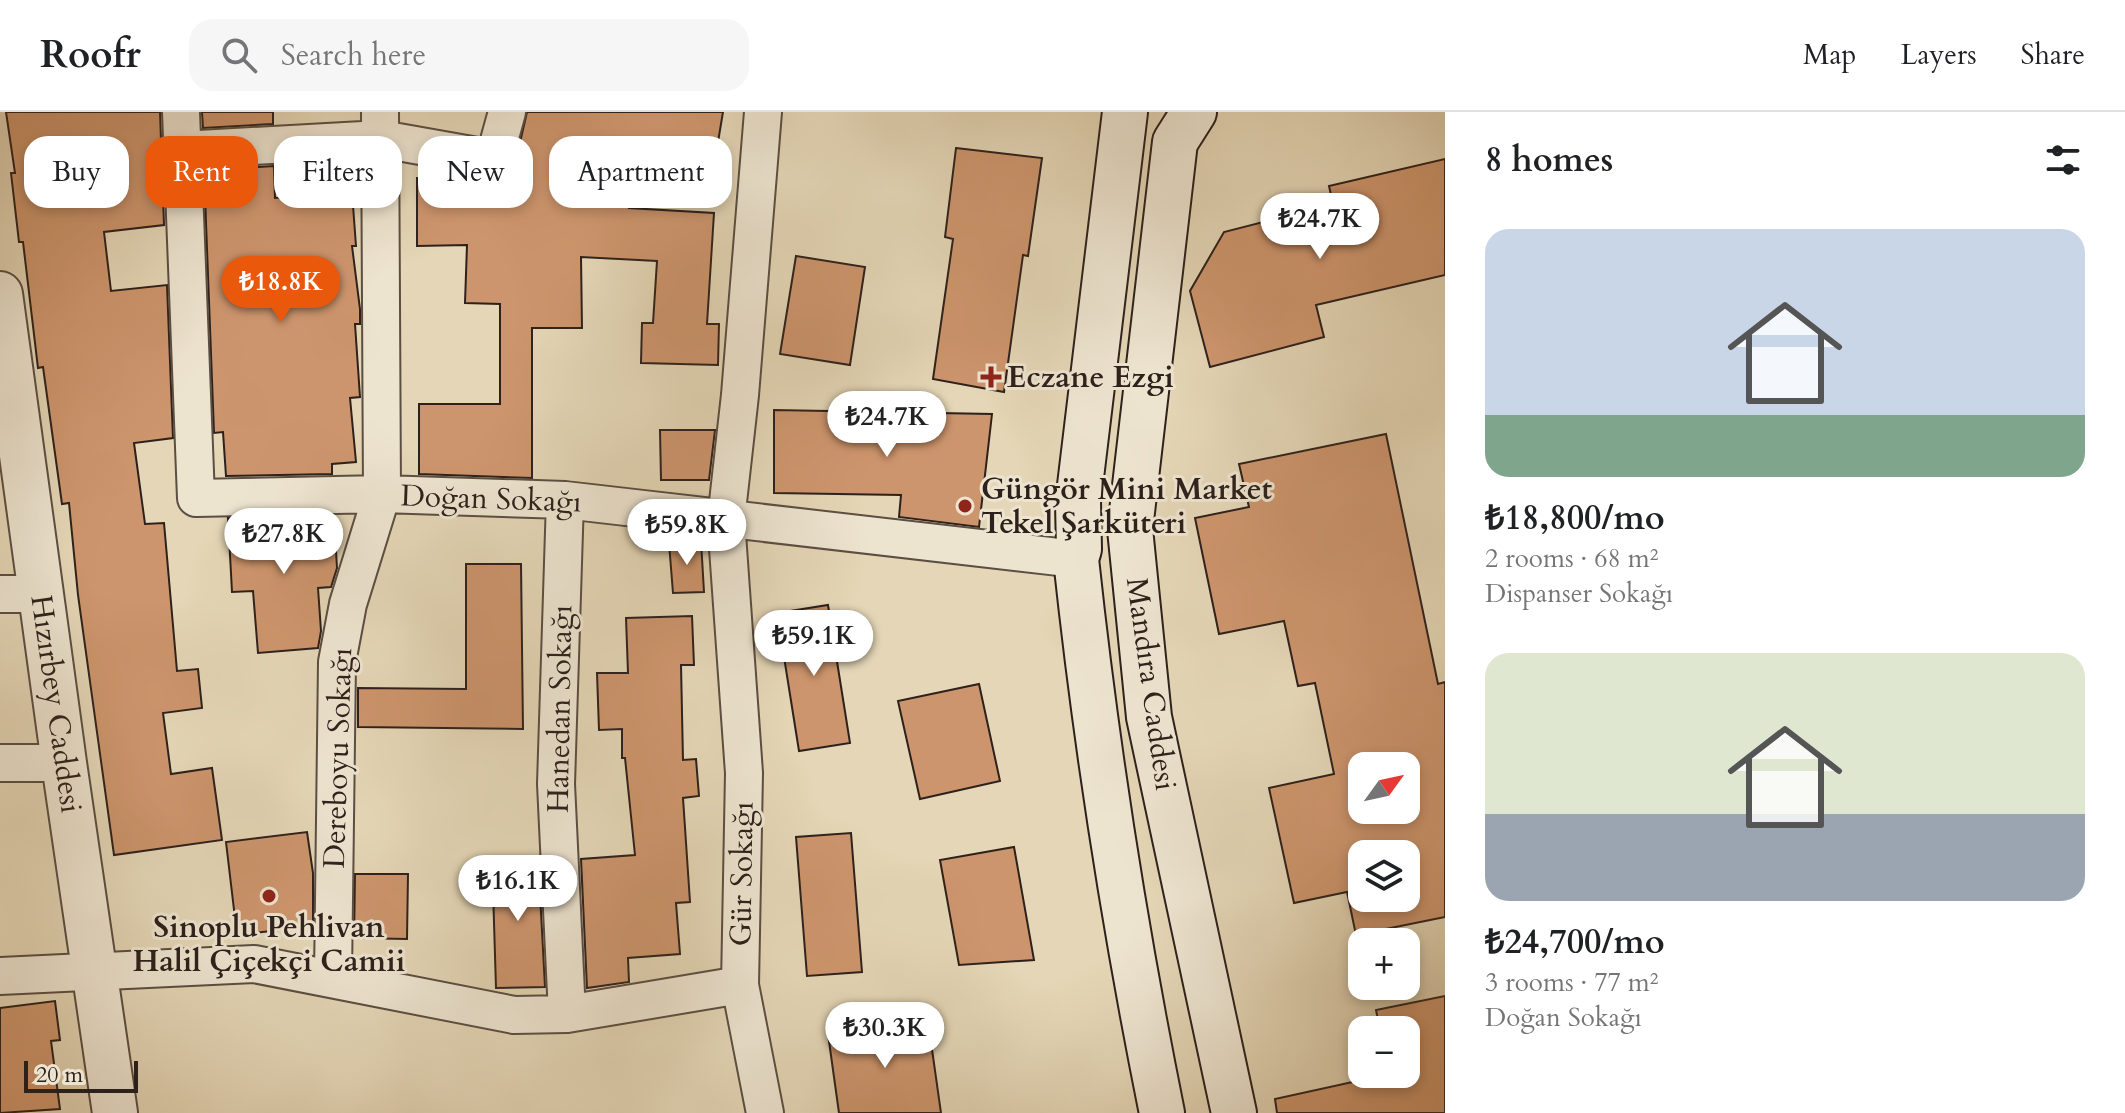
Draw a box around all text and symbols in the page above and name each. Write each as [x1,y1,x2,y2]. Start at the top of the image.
search box [189,19,749,91]
text: Roofr [40,29,141,81]
icon: search [217,33,261,77]
text: Search here [281,35,426,76]
text: Map [1803,36,1856,74]
text: Layers [1900,36,1977,74]
text: Share [2021,36,2085,74]
chip: Buy [24,136,129,208]
chip: Rent [145,136,258,208]
chip: Filters [274,136,402,208]
chip: New [418,136,533,208]
chip: Apartment [549,136,732,208]
text: 8 homes [1485,137,1613,183]
icon: filters [2041,138,2085,182]
pin: ₺24.7K [1255,193,1385,261]
text: ₺24.7K [1278,201,1362,236]
pin: ₺18.8K [216,256,346,324]
text: ₺18.8K [239,264,323,299]
icon: home [1713,281,1857,425]
place label: Eczane Ezgi [1007,357,1174,398]
marker: Eczane Ezgi [982,368,1000,386]
pin: ₺24.7K [822,391,952,459]
text: ₺24.7K [845,399,929,434]
place label: Güngör Mini Market Tekel Şarküteri [981,469,1273,544]
street label: Doğan Sokağı [400,475,582,523]
text: ₺18,800/mo [1485,495,1665,541]
marker: Güngör Mini Market Tekel Şarküteri [956,497,974,515]
pin: ₺59.8K [622,499,752,567]
text: ₺59.8K [645,507,729,542]
pin: ₺27.8K [219,508,349,576]
text: ₺27.8K [242,516,326,551]
text: 2 rooms · 68 m² [1485,541,1658,576]
street label: Mandıra Caddesi [1116,575,1186,793]
text: Dispanser Sokağı [1485,576,1673,611]
street label: Hızırbey Caddesi [20,592,92,816]
street label: Hanedan Sokağı [538,605,582,813]
pin: ₺59.1K [749,610,879,678]
text: ₺59.1K [772,618,856,653]
street label: Dereboyu Sokağı [314,647,362,869]
icon: home [1713,705,1857,849]
north arrow [1348,752,1420,824]
map controls [1348,752,1420,1088]
street label: Gür Sokağı [720,801,764,947]
button: layers [1348,840,1420,912]
pin: ₺16.1K [453,855,583,923]
text: ₺16.1K [476,863,560,898]
marker: Sinoplu Pehlivan Halil Çiçekçi Camii [260,887,278,905]
place label: Sinoplu Pehlivan Halil Çiçekçi Camii [133,907,405,982]
text: ₺24,700/mo [1485,919,1665,965]
button: + [1348,928,1420,1000]
text: 3 rooms · 77 m² [1485,965,1658,1000]
text: Doğan Sokağı [1485,1000,1642,1035]
pin: ₺30.3K [820,1002,950,1070]
text: ₺30.3K [843,1010,927,1045]
button: − [1348,1016,1420,1088]
scale bar [24,1057,138,1093]
text: 20 m [36,1060,83,1090]

